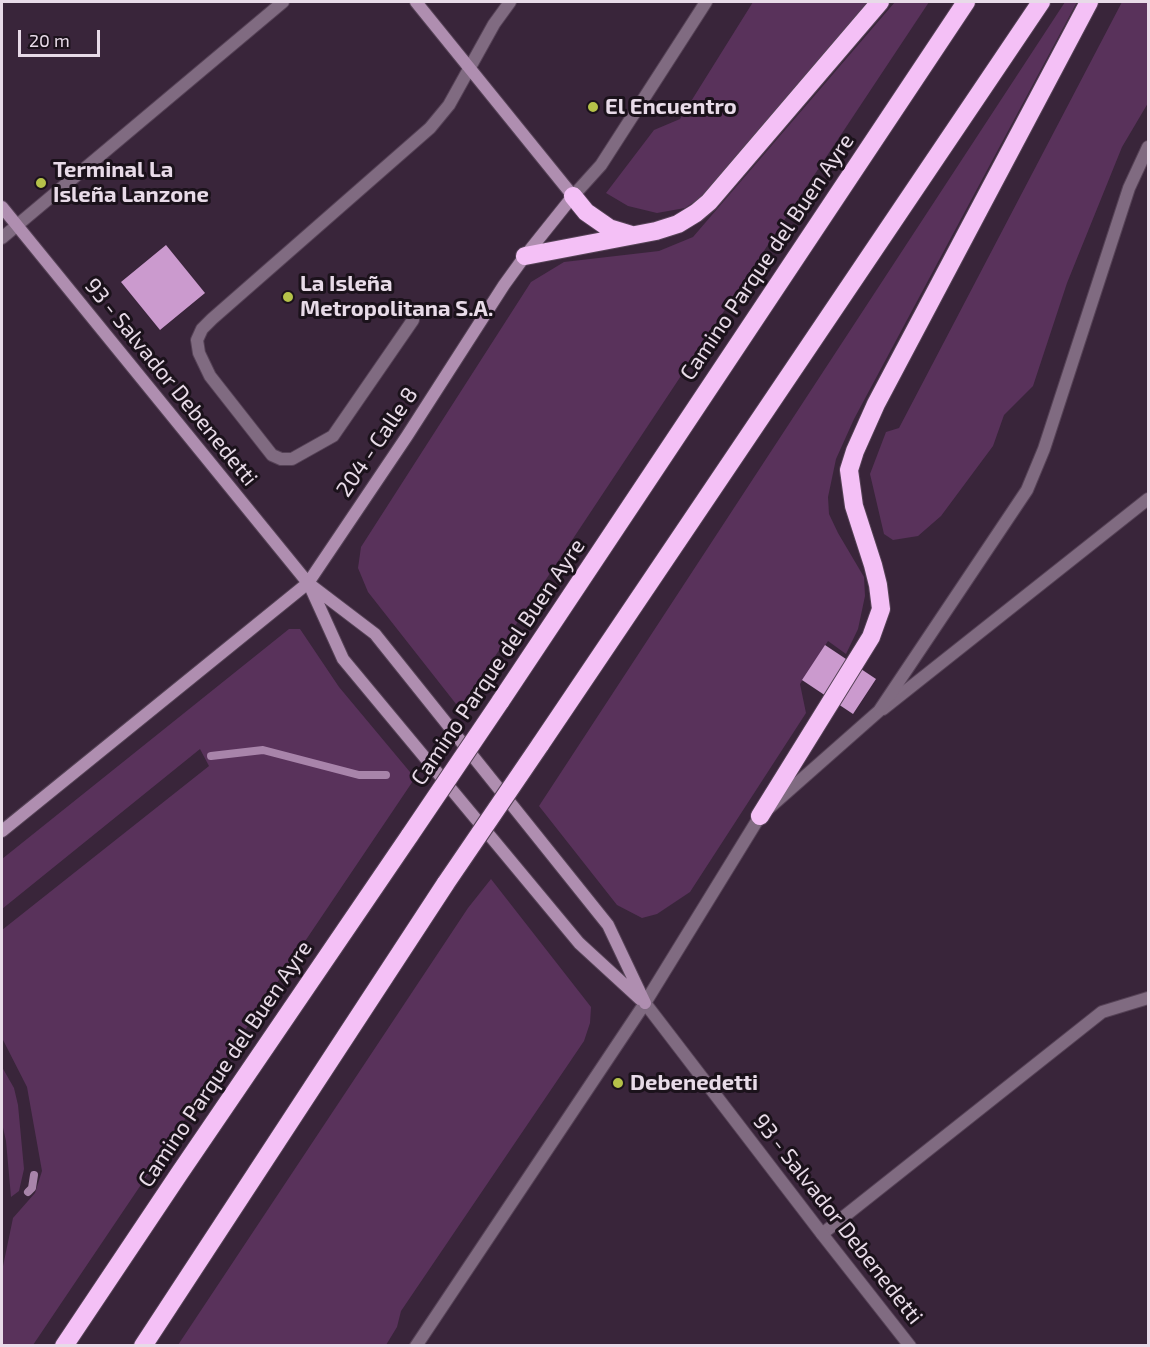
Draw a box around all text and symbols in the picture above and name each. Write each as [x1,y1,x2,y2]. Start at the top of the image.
scale bar [21,18,104,56]
text: 20 m [29,29,70,51]
place label: El Encuentro [605,94,737,120]
marker: El Encuentro [586,100,600,114]
street label: Camino Parque del Buen Ayre [675,129,859,385]
place label: Terminal La Isleña Lanzone [53,157,209,208]
marker: Terminal La Isleña Lanzone [34,176,48,190]
place label: La Isleña Metropolitana S.A. [300,271,493,322]
street label: 93 - Salvador Debenedetti [79,273,263,491]
marker: La Isleña Metropolitana S.A. [281,290,295,304]
street label: 204 - Calle 8 [331,382,423,502]
street label: Camino Parque del Buen Ayre [406,534,590,790]
street label: Camino Parque del Buen Ayre [133,936,317,1192]
place label: Debenedetti [630,1070,758,1096]
marker: Debenedetti [611,1076,625,1090]
street label: 93 - Salvador Debenedetti [748,1109,928,1329]

